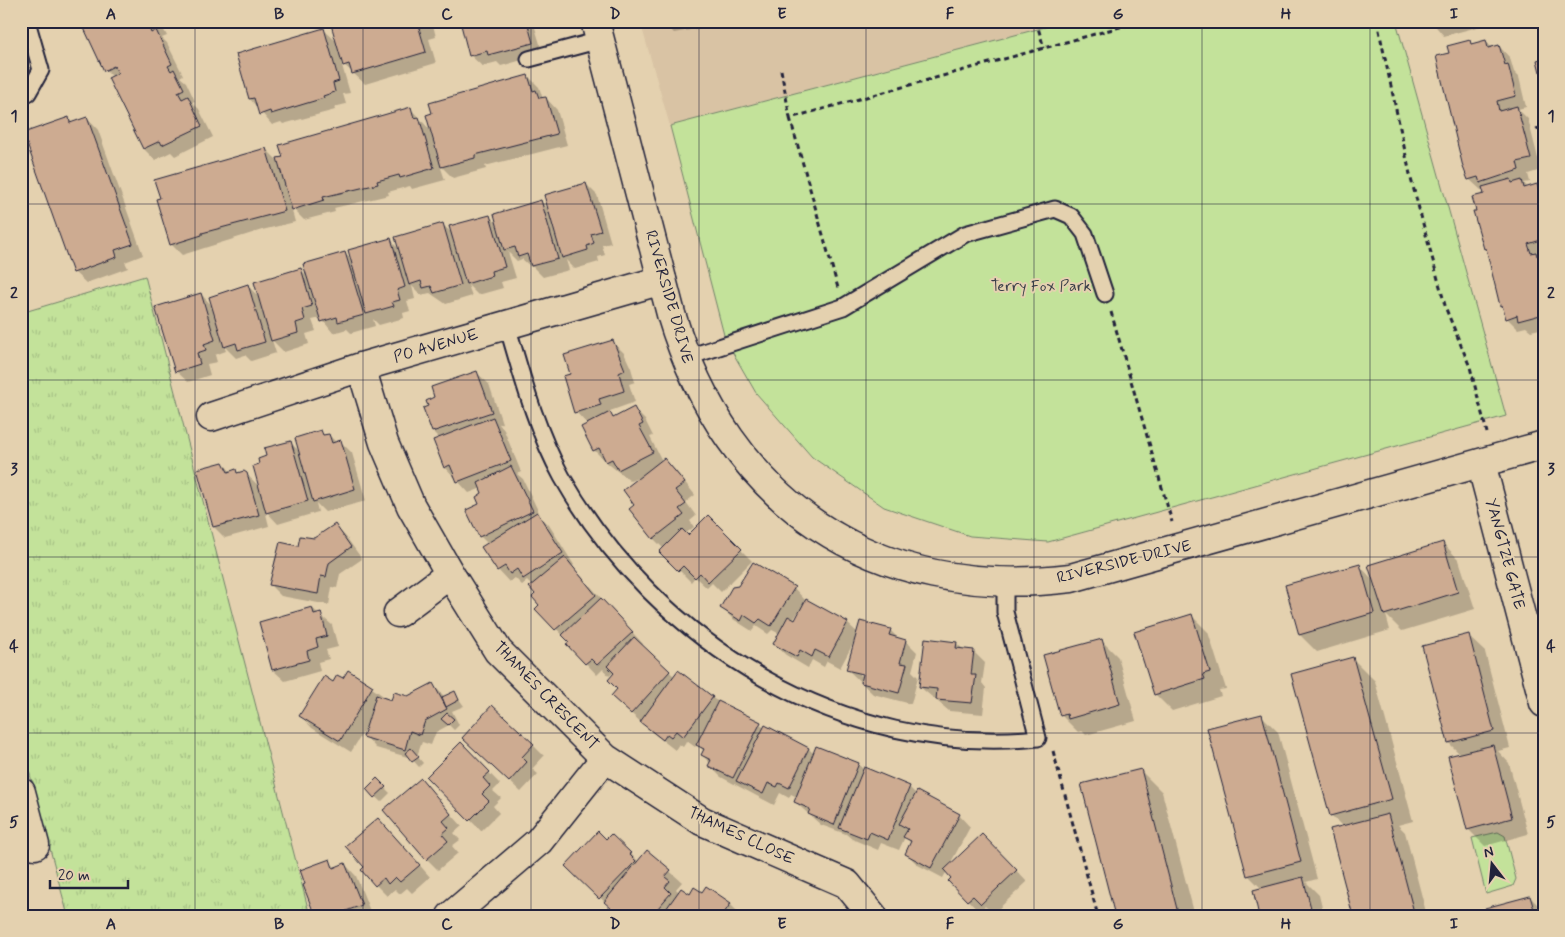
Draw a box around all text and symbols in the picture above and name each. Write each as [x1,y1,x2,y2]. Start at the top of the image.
text: A [106,4,116,25]
text: B [274,4,284,25]
text: C [441,4,453,25]
text: D [609,4,621,25]
text: E [777,4,787,25]
text: F [946,4,955,25]
text: G [1113,4,1124,25]
text: H [1281,4,1292,25]
text: I [1450,4,1459,25]
text: 1 [10,106,18,127]
text: 1 [1547,106,1555,127]
street label: RIVERSIDE DRIVE [640,228,698,366]
park label: Terry Fox Park [991,276,1091,297]
text: 2 [10,283,18,304]
text: 2 [1547,283,1555,304]
street label: PO AVENUE [391,324,481,368]
text: 3 [10,459,18,480]
text: 3 [1547,459,1555,480]
street label: YANGTZE GATE [1480,496,1530,612]
street label: RIVERSIDE DRIVE [1055,535,1193,589]
text: 4 [9,636,19,657]
text: 4 [1546,636,1556,657]
street label: THAMES CRESCENT [489,637,603,755]
street label: THAMES CLOSE [684,802,798,870]
text: 5 [9,812,19,833]
text: 5 [1546,812,1556,833]
north arrow [1468,840,1518,890]
text: N [1482,843,1496,862]
scale bar [50,857,128,889]
text: 20 m [58,866,90,886]
text: A [106,914,116,935]
text: B [274,914,284,935]
text: C [441,914,453,935]
text: D [609,914,621,935]
text: E [777,914,787,935]
text: F [946,914,955,935]
text: G [1113,914,1124,935]
text: H [1281,914,1292,935]
text: I [1450,914,1459,935]

